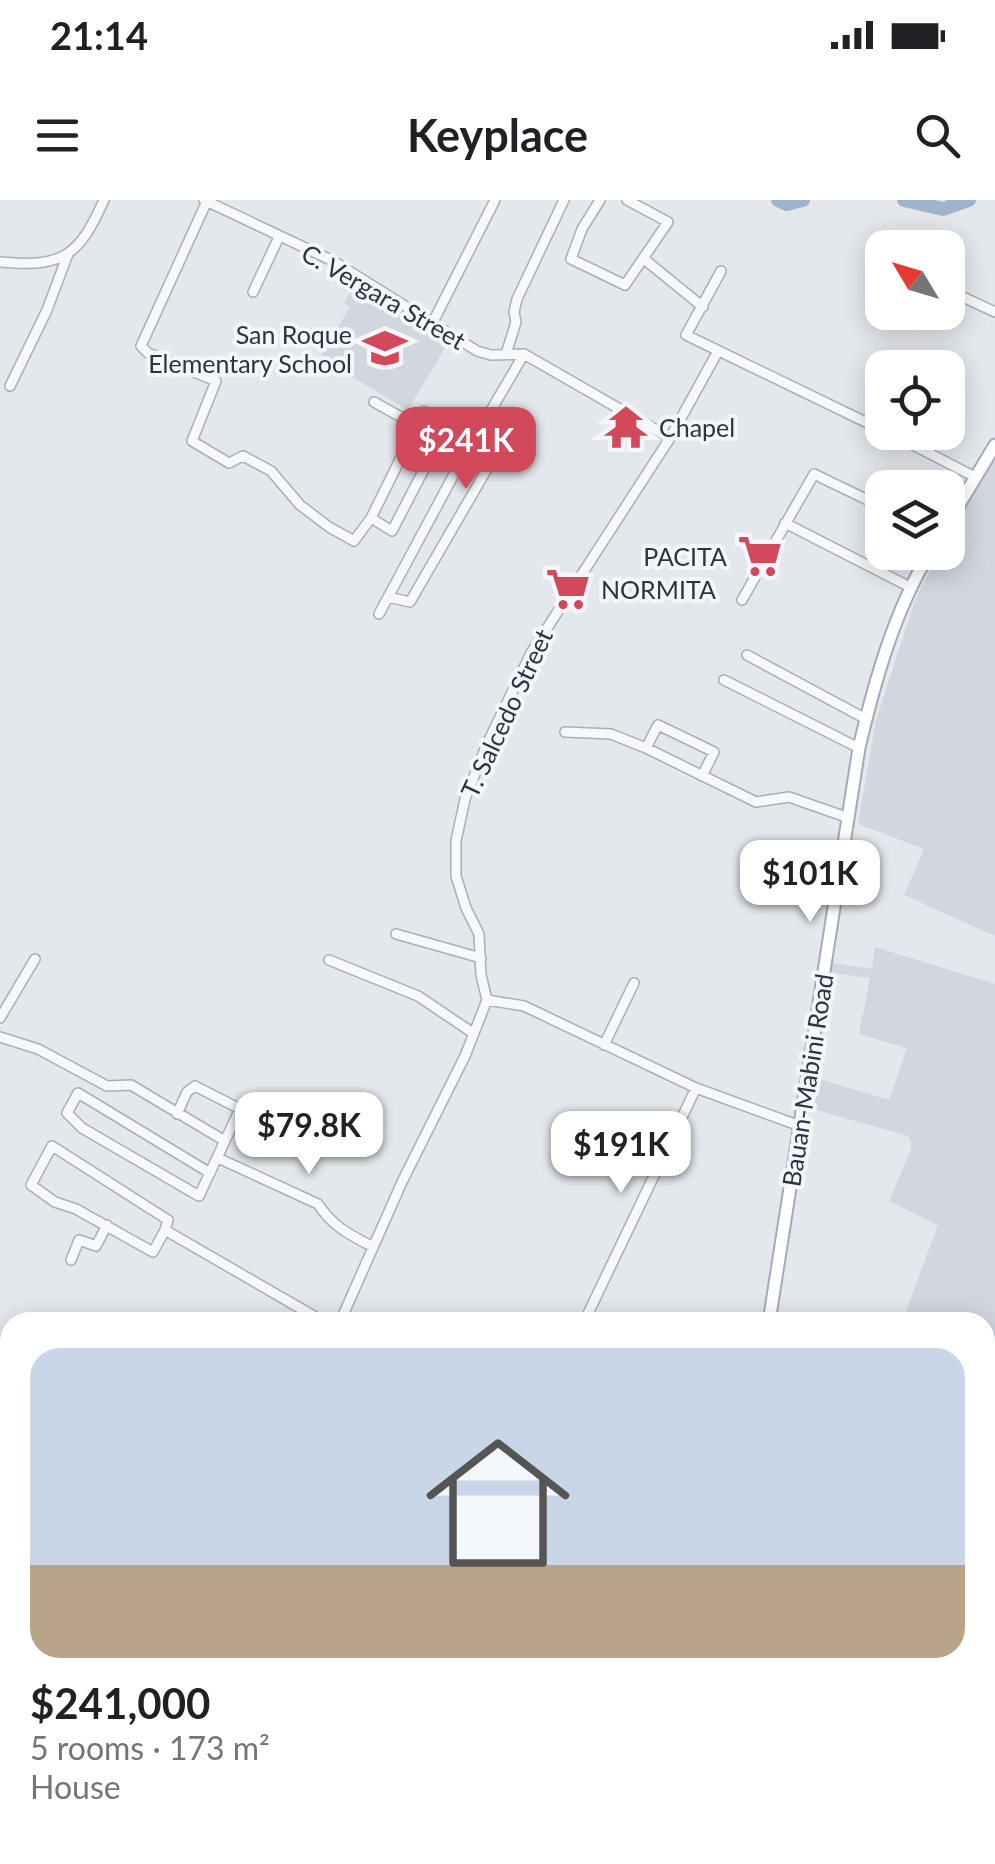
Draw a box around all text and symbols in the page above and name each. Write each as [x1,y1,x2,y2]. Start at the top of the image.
text: 21:14 [50,12,148,58]
icon: menu [30,108,85,163]
text: Keyplace [407,108,588,162]
icon: search [910,108,965,163]
north arrow [865,230,965,330]
map controls [865,230,965,570]
street label: C. Vergara Street [297,237,471,355]
place label: San Roque Elementary School [148,319,352,378]
school or university icon: San Roque Elementary School [361,324,409,372]
button: locate [865,350,965,450]
temple icon: Chapel [602,403,650,451]
pin: $241K [396,407,536,492]
place label: Chapel [659,412,735,442]
text: $241K [418,420,514,459]
button: layers [865,470,965,570]
supermarket icon: PACITA [736,532,784,580]
place label: PACITA [643,541,727,571]
supermarket icon: NORMITA [544,565,592,613]
place label: NORMITA [601,574,716,604]
street label: T. Salcedo Street [454,624,558,802]
pin: $101K [740,840,880,925]
text: $101K [762,853,858,892]
street label: Bauan-Mabini Road [775,971,839,1189]
pin: $79.8K [228,1092,390,1177]
text: $79.8K [257,1105,361,1144]
pin: $191K [551,1111,691,1196]
text: $191K [573,1124,669,1163]
icon: home [408,1413,588,1593]
text: $241,000 [30,1678,210,1728]
text: 5 rooms · 173 m² [30,1728,270,1767]
text: House [30,1767,121,1806]

